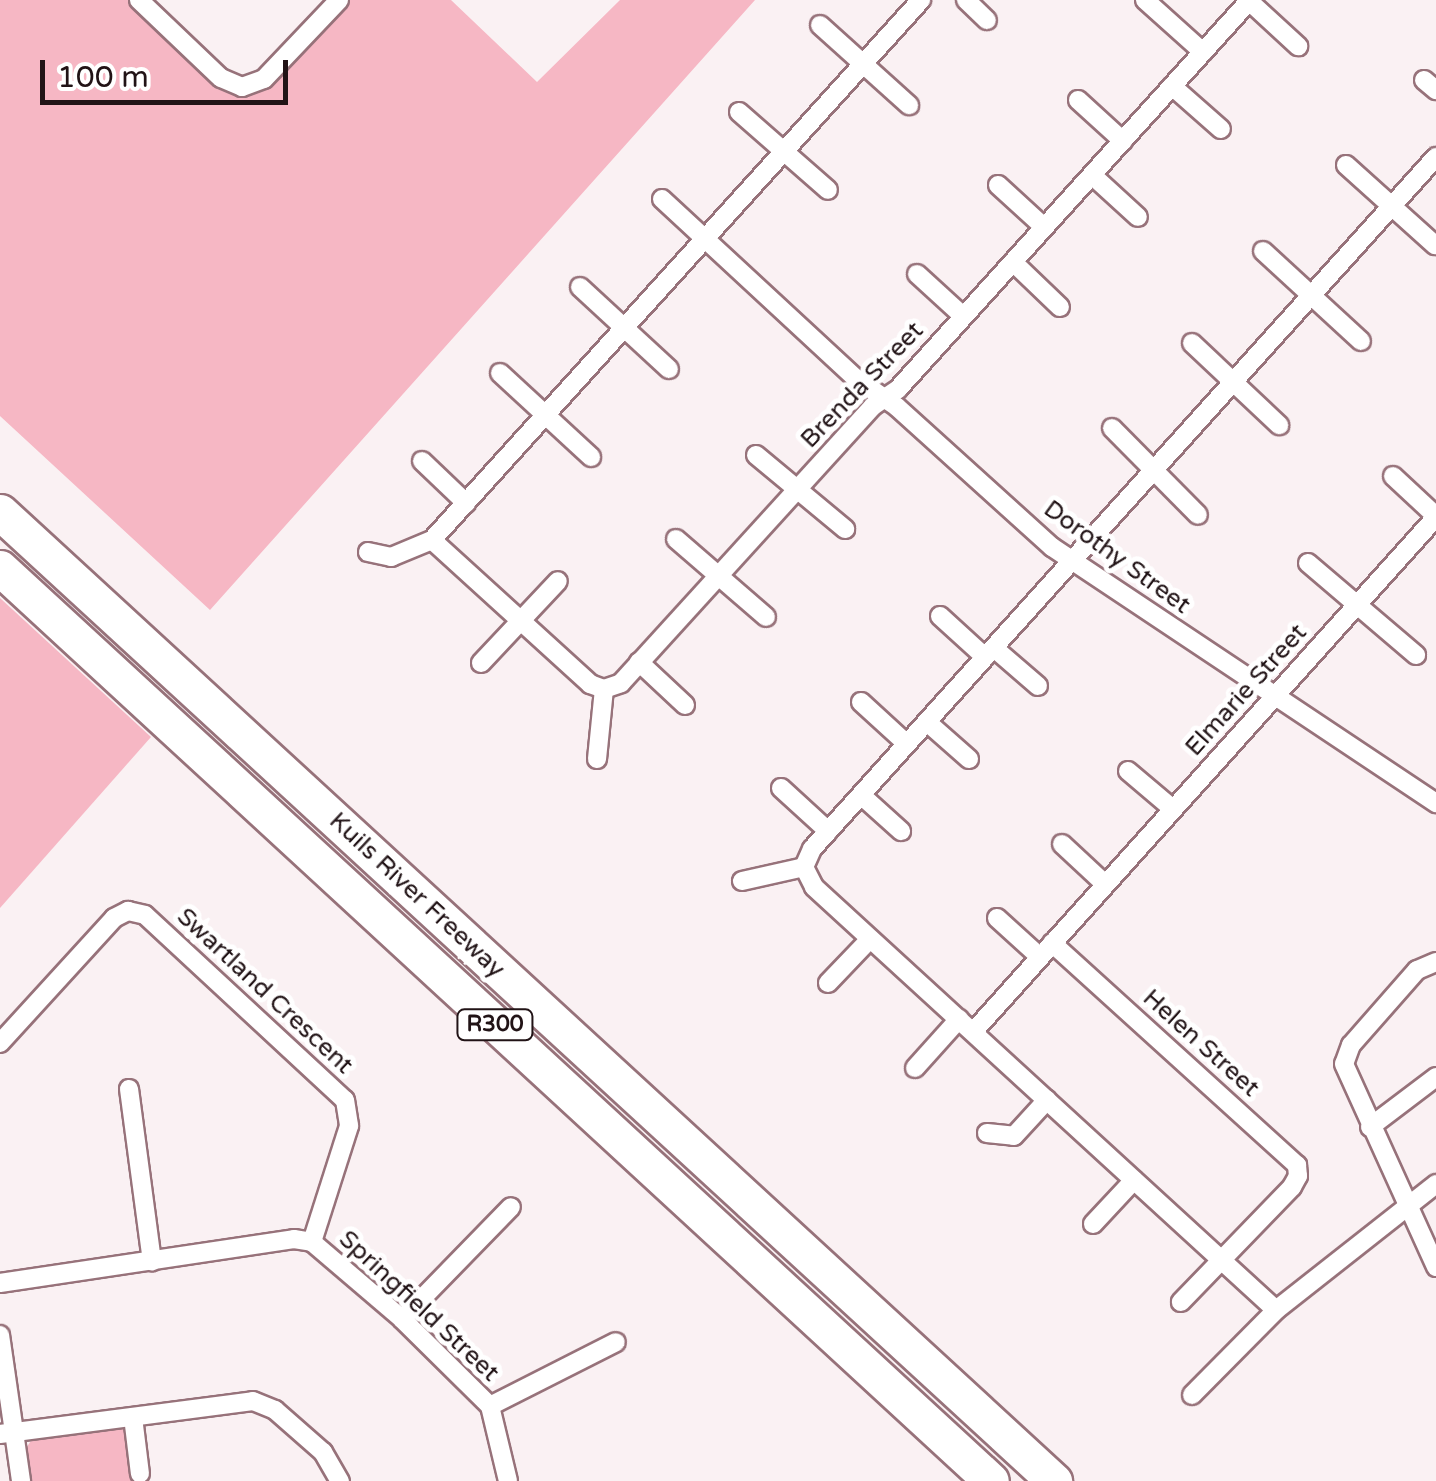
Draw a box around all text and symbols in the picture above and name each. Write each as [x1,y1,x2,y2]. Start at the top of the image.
scale bar [45,40,292,102]
text: 100 m [57,59,149,96]
street label: Brenda Street [794,316,930,454]
street label: Dorothy Street [1038,494,1196,620]
street label: Elmarie Street [1179,618,1313,762]
street label: Kuils River Freeway [323,806,511,984]
street label: Swartland Crescent [171,902,359,1080]
street label: Helen Street [1137,983,1265,1103]
road number: R300 [455,1008,535,1042]
street label: Springfield Street [333,1224,505,1388]

